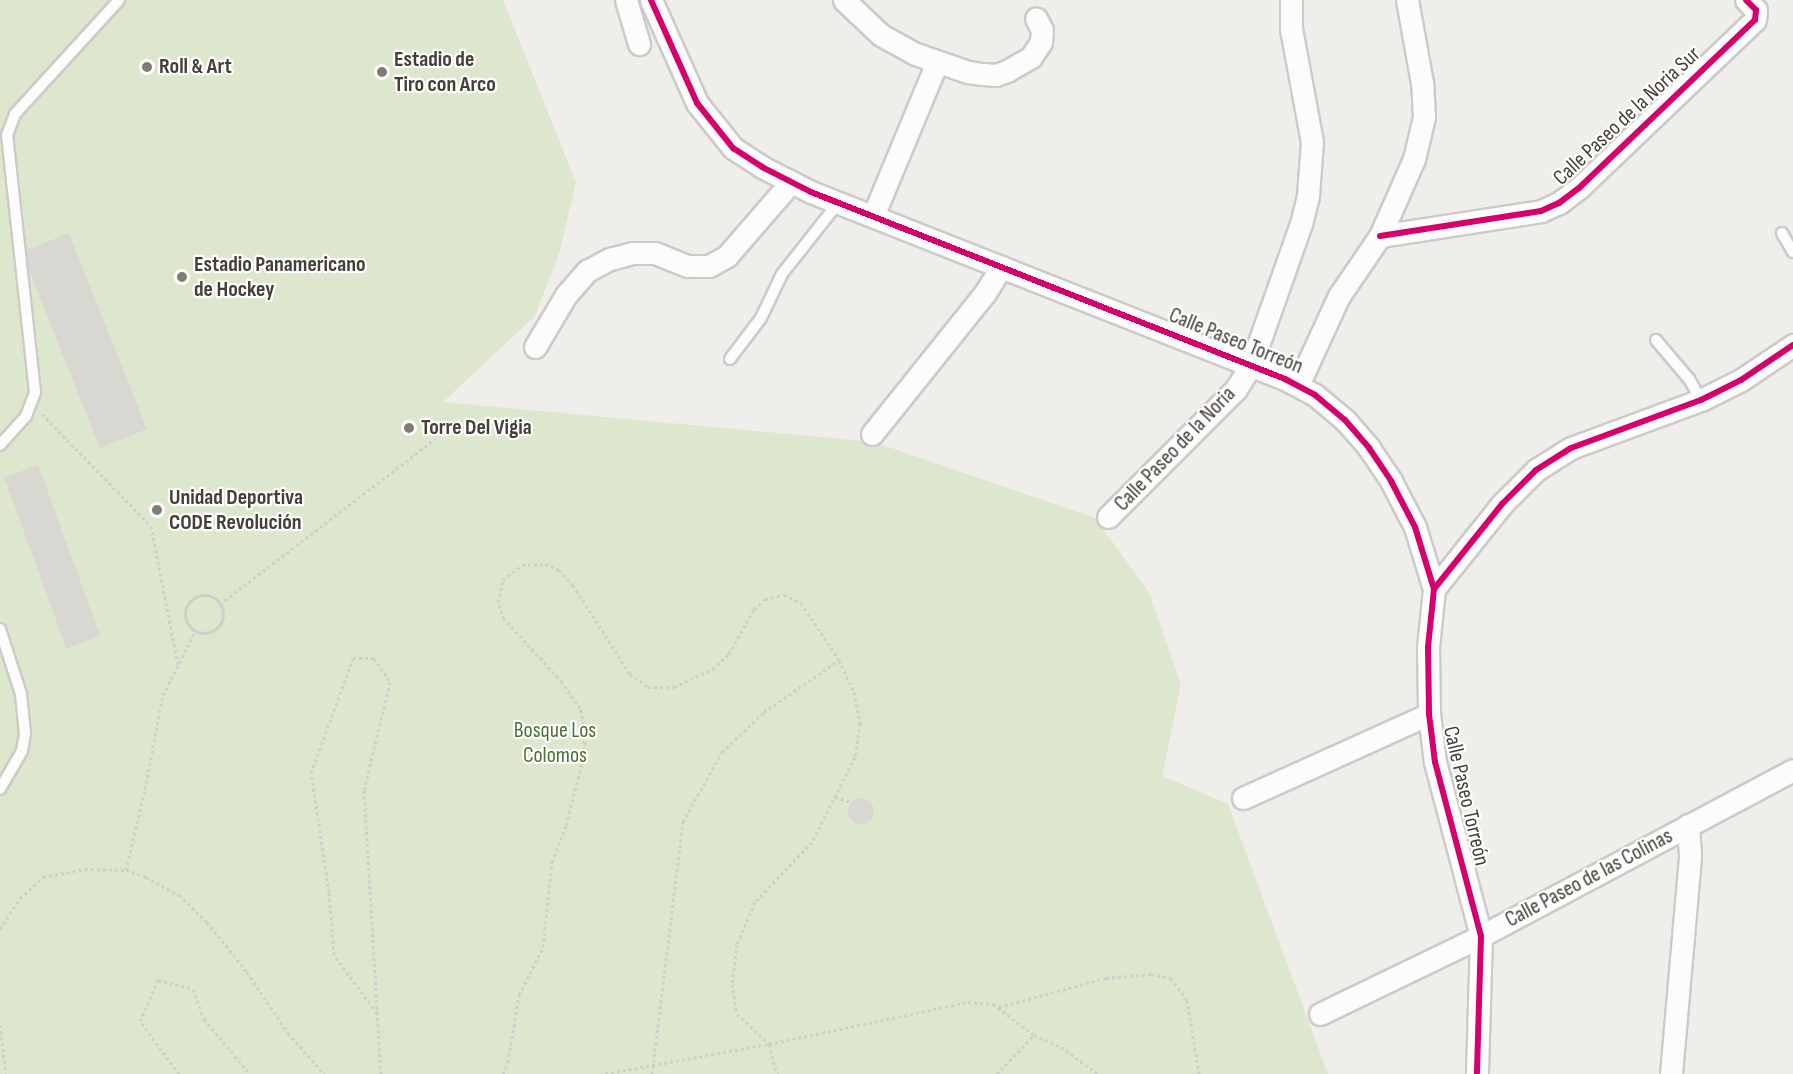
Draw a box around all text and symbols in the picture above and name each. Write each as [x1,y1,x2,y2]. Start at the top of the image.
street label: Calle Paseo de la Noria Sur [1548,41,1706,191]
place label: Estadio de Tiro con Arco [394,46,496,98]
place label: Roll & Art [159,54,232,80]
marker: Roll & Art [140,60,154,74]
marker: Estadio de Tiro con Arco [375,65,389,79]
place label: Estadio Panamericano de Hockey [194,251,366,302]
marker: Estadio Panamericano de Hockey [175,270,189,284]
street label: Calle Paseo Torreón [1165,302,1307,380]
street label: Calle Paseo de la Noria [1109,381,1241,517]
place label: Torre Del Vigia [421,415,532,441]
marker: Torre Del Vigia [402,421,416,435]
place label: Unidad Deportiva CODE Revolución [169,484,303,536]
marker: Unidad Deportiva CODE Revolución [150,503,164,517]
park label: Bosque Los Colomos [514,717,596,768]
street label: Calle Paseo Torreón [1437,724,1495,868]
street label: Calle Paseo de las Colinas [1501,823,1677,933]

